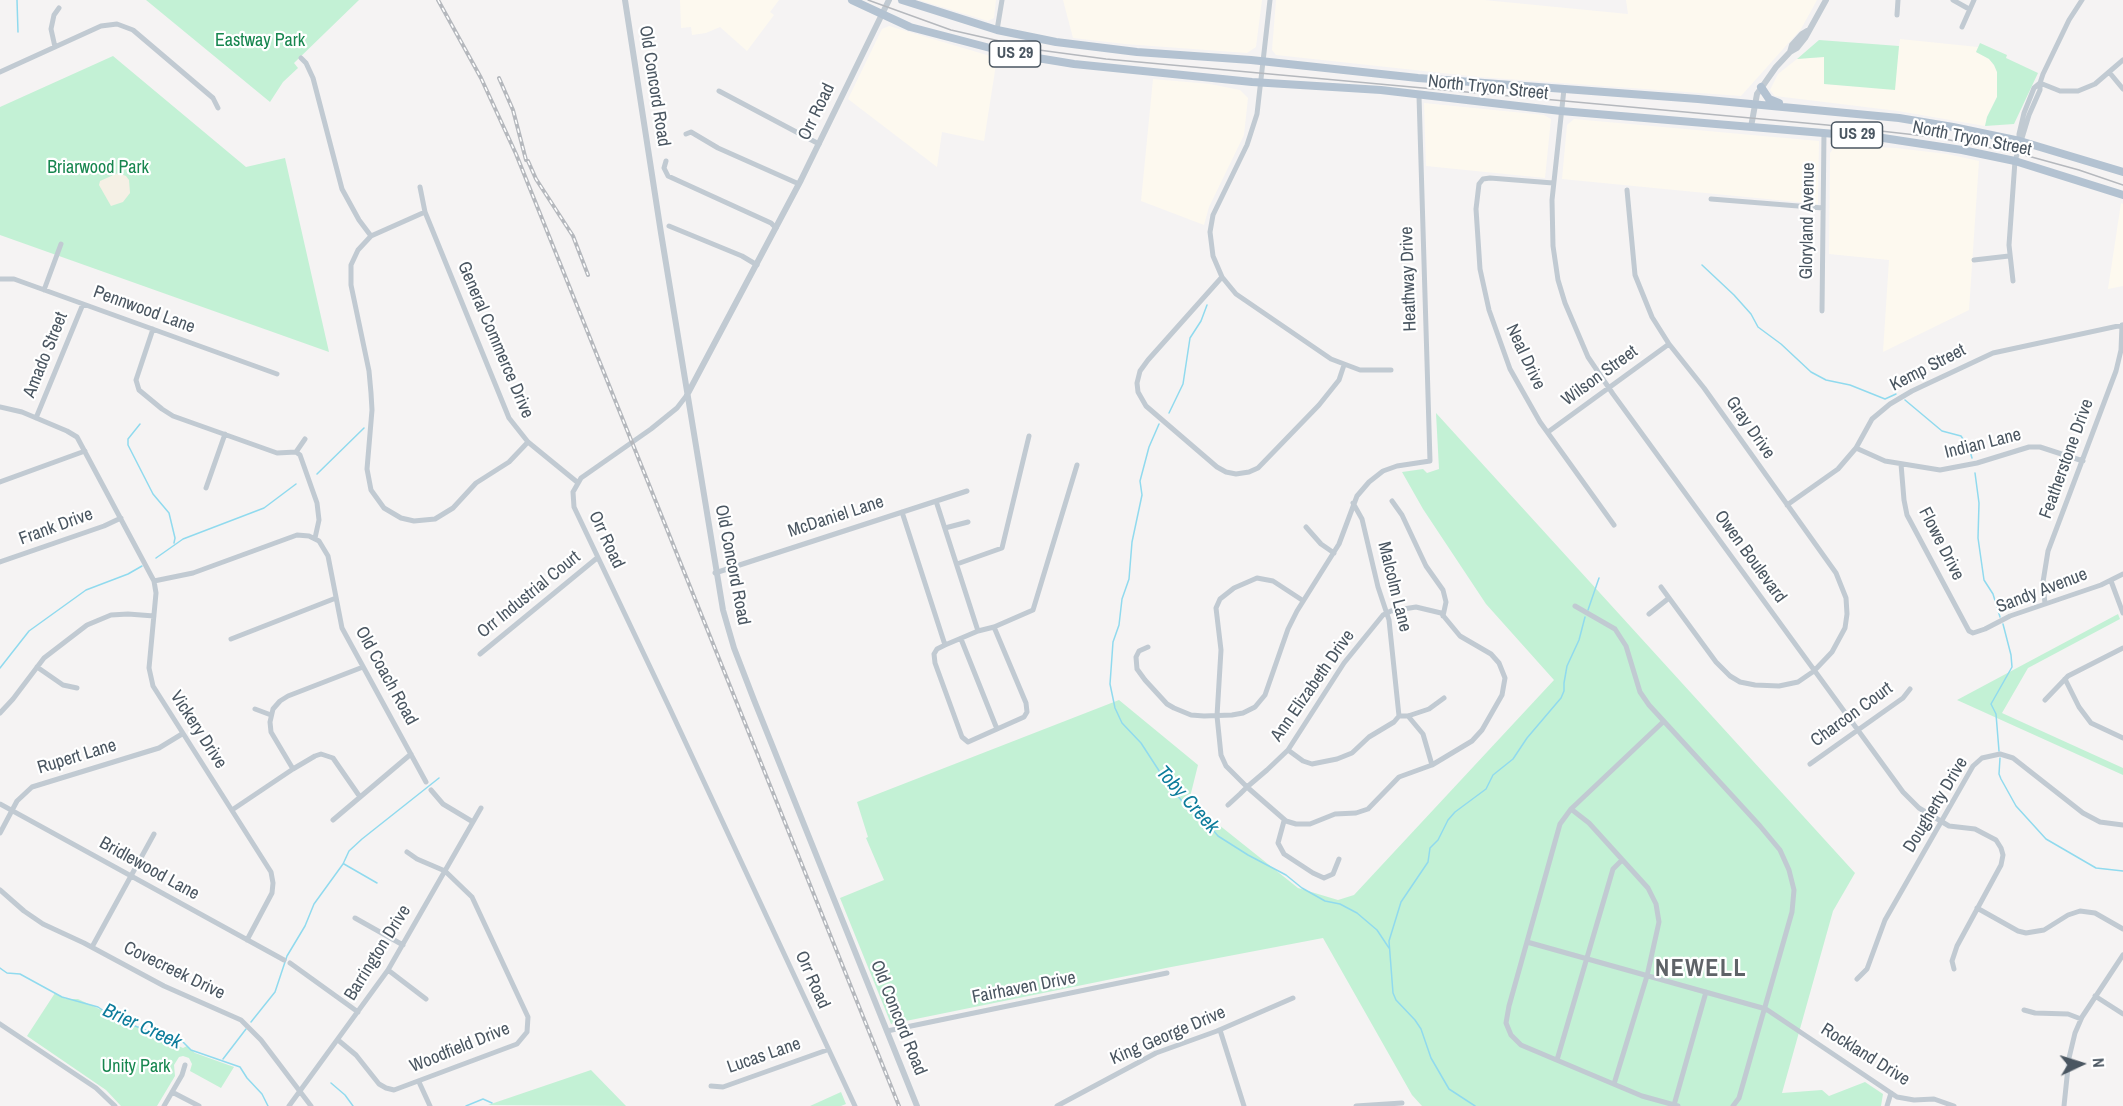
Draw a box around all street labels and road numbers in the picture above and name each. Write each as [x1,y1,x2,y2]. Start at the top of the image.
street label: Old Concord Road [634,24,674,148]
road number: US 29 [990,41,1040,67]
street label: North Tryon Street [1427,71,1549,105]
street label: Orr Road [794,80,840,144]
street label: North Tryon Street [1911,117,2033,161]
road number: US 29 [1832,122,1882,148]
street label: Gloryland Avenue [1796,162,1820,280]
street label: Heathway Drive [1396,226,1422,332]
street label: General Commerce Drive [452,258,538,422]
street label: Pennwood Lane [90,282,198,338]
street label: Amado Street [19,309,73,401]
street label: Neal Drive [1500,321,1550,393]
street label: Kemp Street [1887,340,1969,396]
street label: Wilson Street [1558,341,1642,411]
street label: Gray Drive [1721,393,1779,463]
street label: Featherstone Drive [2035,396,2099,522]
street label: Indian Lane [1943,424,2023,464]
street label: McDaniel Lane [785,491,887,543]
street label: Old Concord Road [710,503,754,627]
street label: Frank Drive [16,504,96,550]
street label: Flowe Drive [1914,504,1968,584]
street label: Owen Boulevard [1709,507,1791,607]
street label: Orr Road [583,508,629,572]
street label: Malcolm Lane [1372,540,1416,634]
street label: Orr Industrial Court [473,547,585,643]
street label: Sandy Avenue [1993,564,2091,618]
street label: Old Coach Road [350,623,422,729]
street label: Ann Elizabeth Drive [1267,626,1359,746]
street label: Charcon Court [1807,678,1897,752]
street label: Vickery Drive [165,687,231,773]
street label: Rupert Lane [35,735,119,779]
street label: Dougherty Drive [1899,753,1973,857]
street label: Bridlewood Lane [95,833,203,905]
street label: Barrington Drive [340,901,416,1005]
street label: Covecreek Drive [120,937,228,1005]
street label: Orr Road [790,948,834,1012]
street label: Old Concord Road [865,957,931,1079]
street label: Fairhaven Drive [970,967,1078,1009]
street label: King George Drive [1107,1002,1229,1070]
street label: Woodfield Drive [407,1018,513,1078]
street label: Rockland Drive [1816,1019,1914,1091]
street label: Lucas Lane [724,1033,804,1079]

